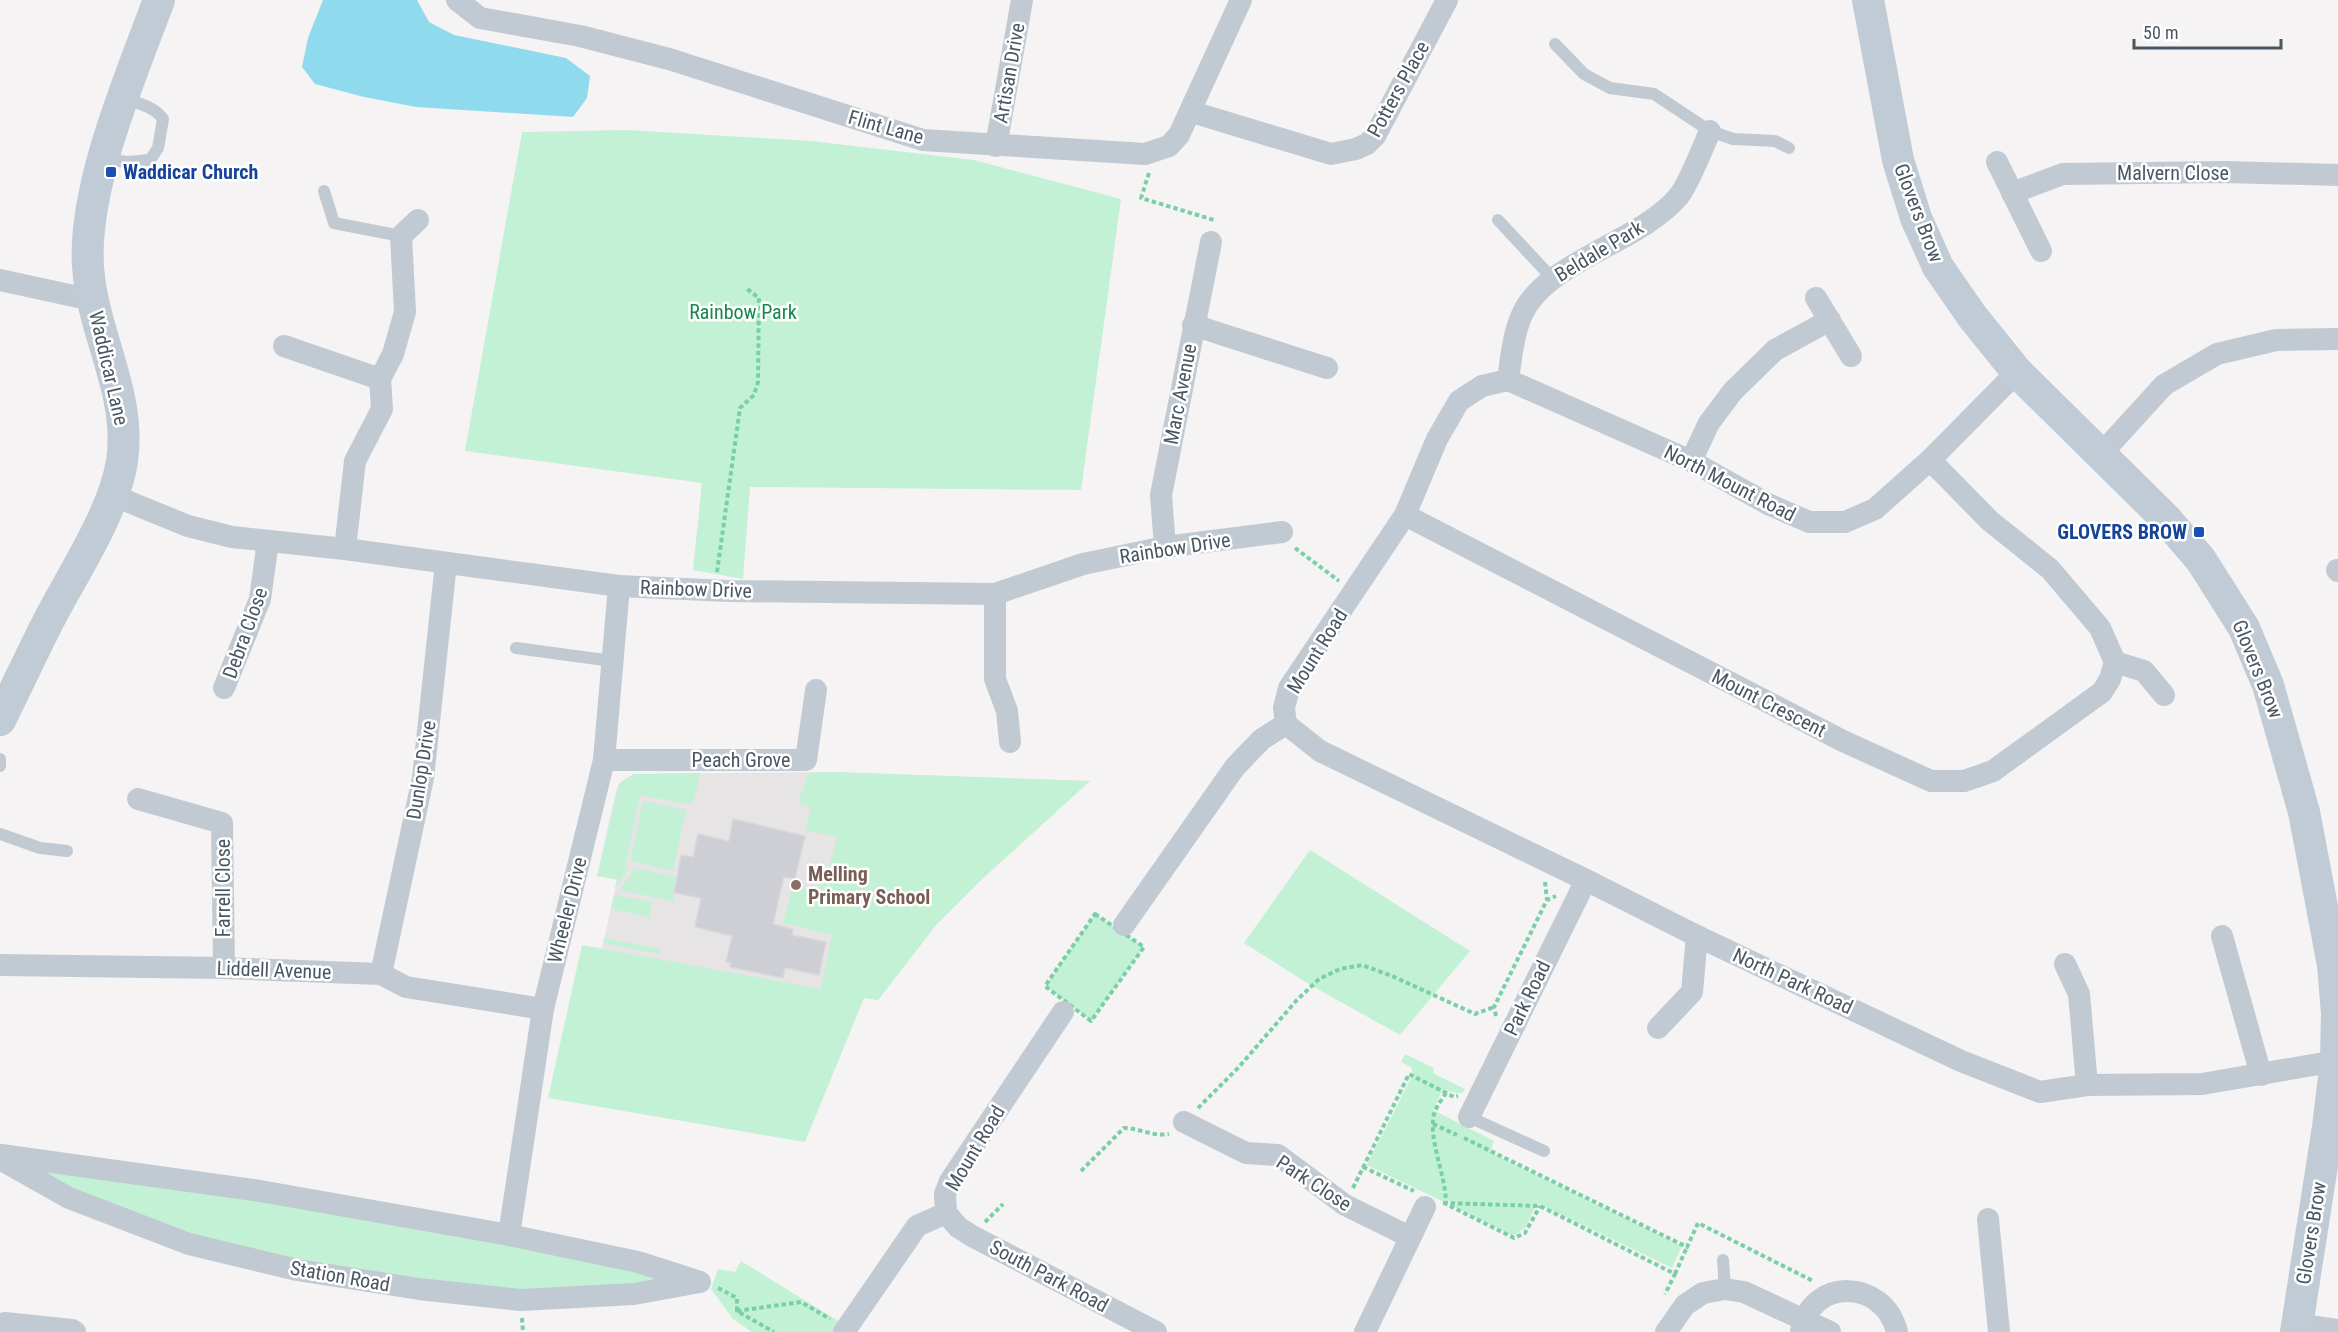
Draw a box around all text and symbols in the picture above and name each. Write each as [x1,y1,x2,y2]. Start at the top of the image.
scale bar [2134,12,2281,50]
street label: Artisan Drive [988,21,1030,125]
text: 50 m [2143,22,2178,43]
street label: Potters Place [1362,37,1434,141]
street label: Flint Lane [846,105,926,149]
place label: Waddicar Church [123,160,258,184]
street label: Glovers Brow [1889,160,1949,266]
street label: Malvern Close [2117,161,2229,185]
marker: Waddicar Church [104,165,118,179]
street label: Beldale Park [1551,215,1647,287]
park label: Rainbow Park [689,300,797,324]
street label: Waddicar Lane [84,308,134,428]
street label: Marc Avenue [1158,342,1202,446]
street label: North Mount Road [1660,440,1800,526]
place label: GLOVERS BROW [2057,520,2187,544]
marker: GLOVERS BROW [2192,525,2206,539]
street label: Rainbow Drive [1118,527,1232,569]
street label: Rainbow Drive [640,575,752,603]
street label: Debra Close [217,584,273,682]
street label: Mount Road [1282,604,1352,698]
street label: Glovers Brow [2227,616,2289,722]
street label: Mount Crescent [1708,664,1830,742]
street label: Dunlop Drive [401,719,441,821]
street label: Peach Grove [692,748,790,772]
street label: Farrell Close [211,839,235,937]
street label: Wheeler Drive [542,855,592,965]
place label: Melling Primary School [808,862,930,909]
marker: Melling Primary School [789,878,803,892]
street label: North Park Road [1729,943,1857,1019]
street label: Liddell Avenue [216,956,332,984]
street label: Park Road [1499,957,1555,1039]
street label: Mount Road [940,1101,1010,1195]
street label: Park Close [1272,1150,1356,1216]
street label: Glovers Brow [2291,1180,2331,1286]
street label: South Park Road [986,1235,1112,1317]
street label: Station Road [288,1255,392,1297]

